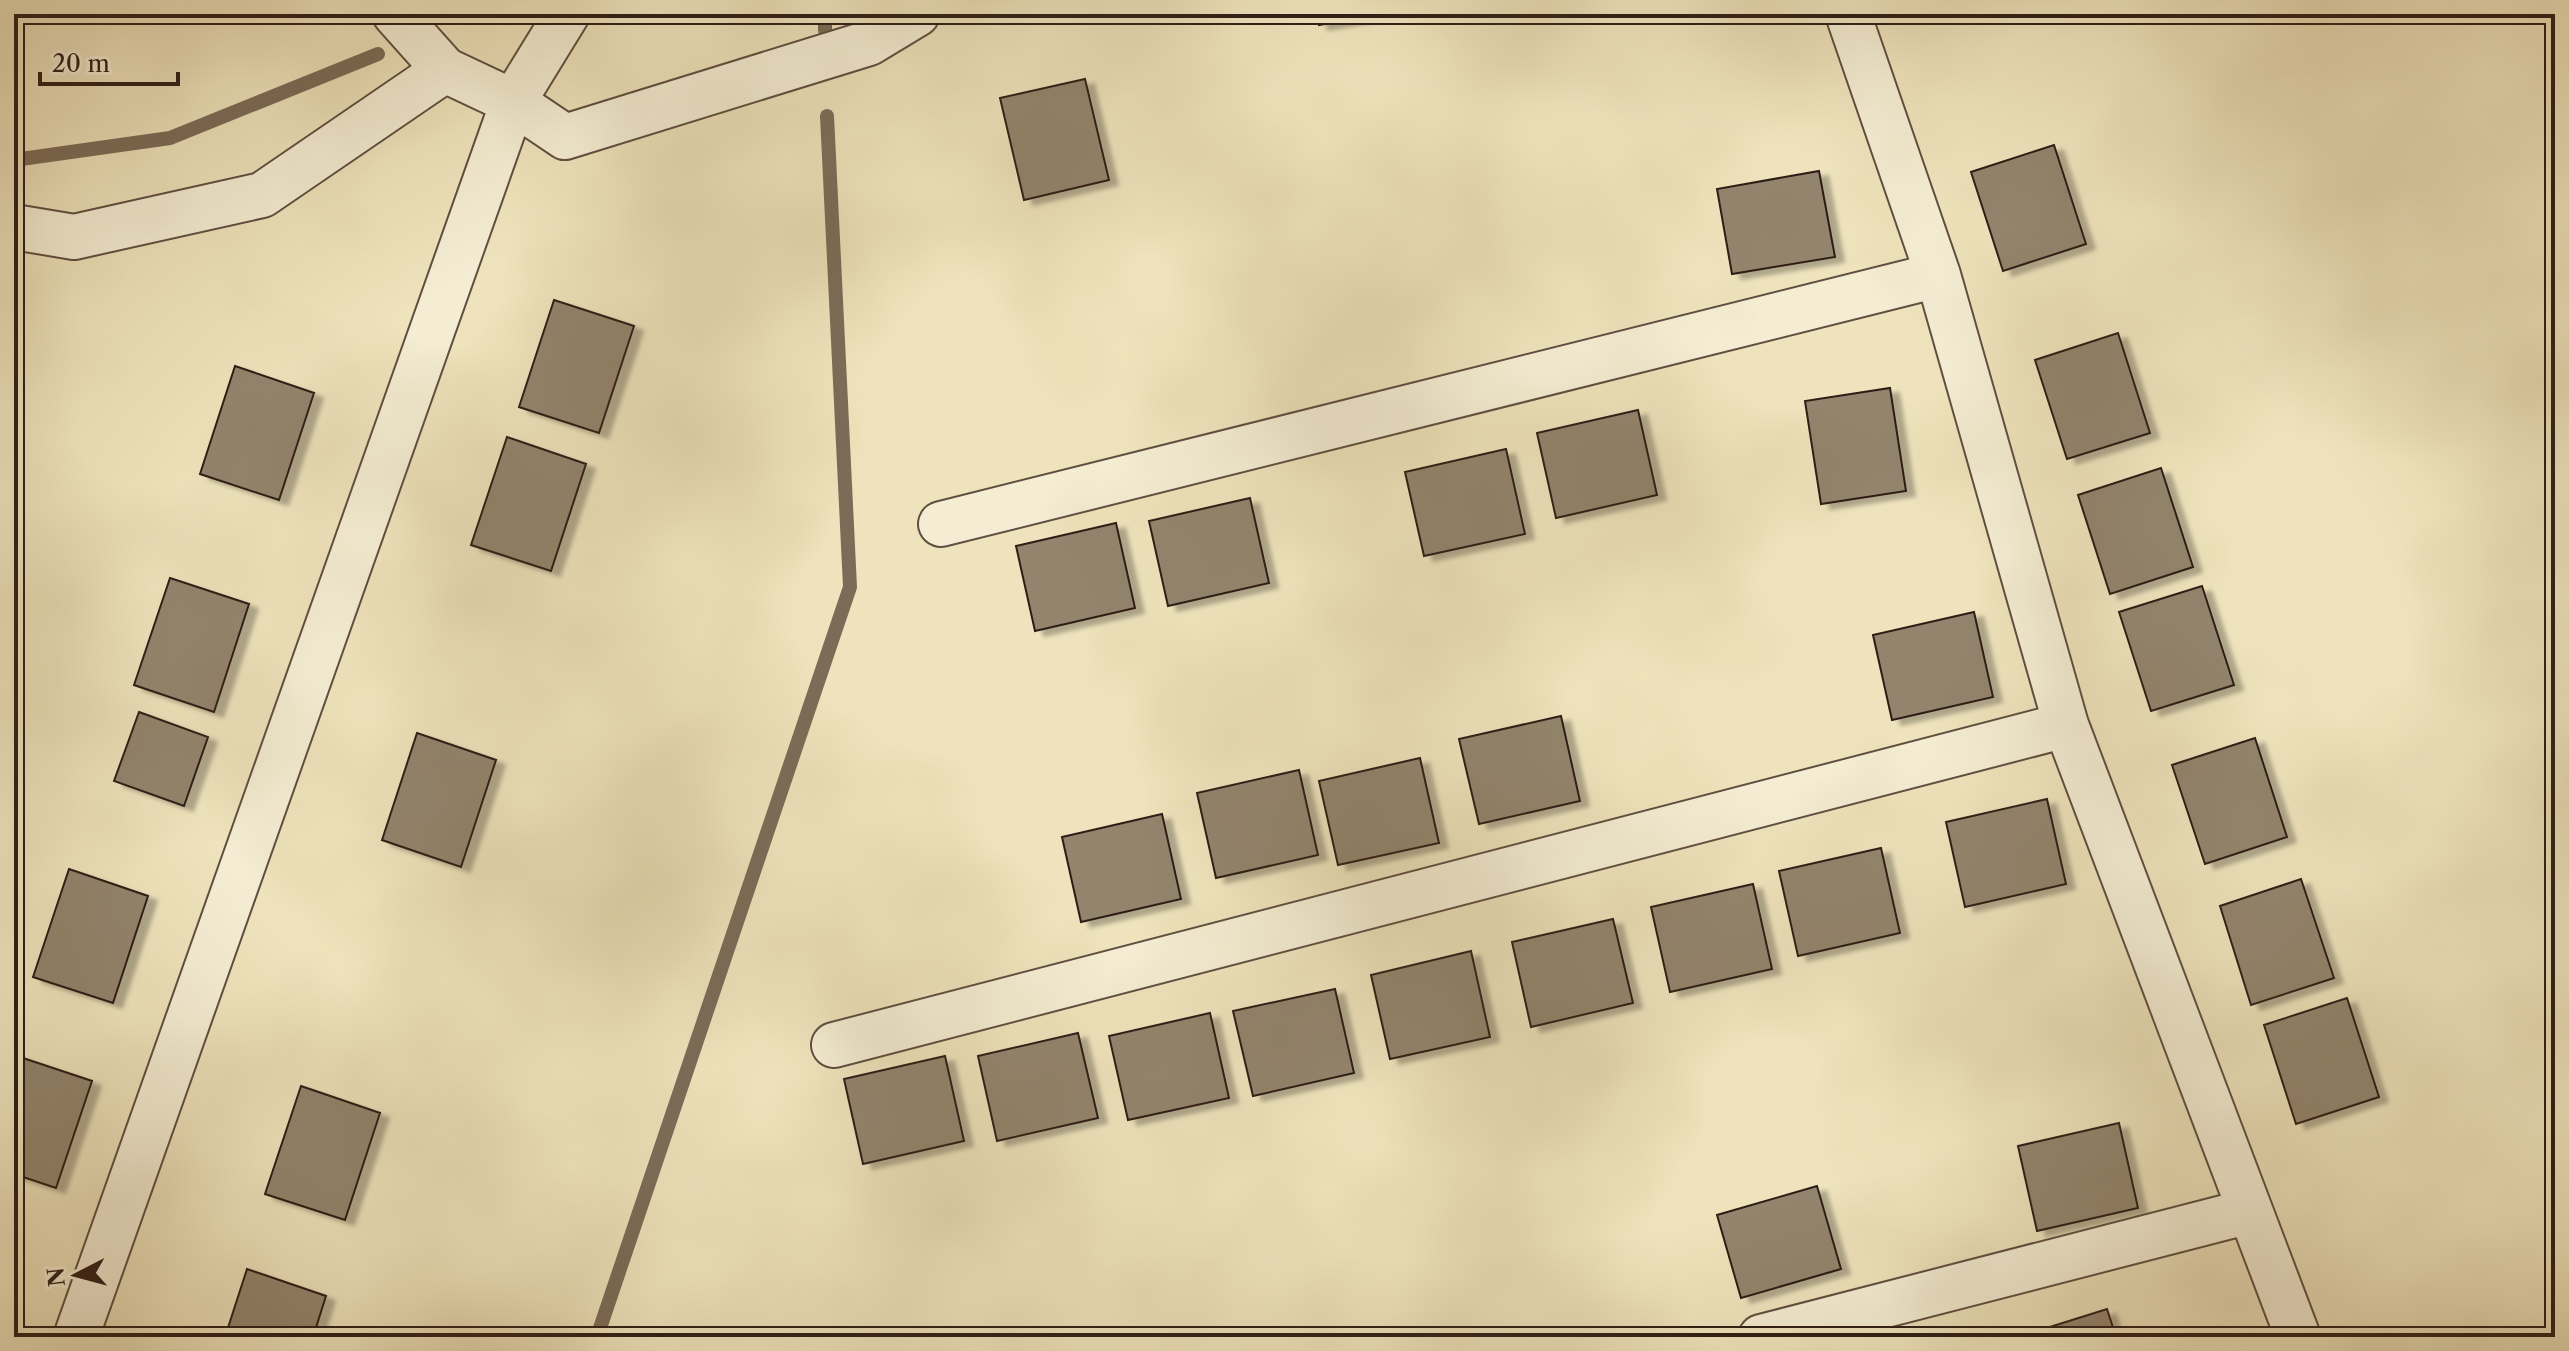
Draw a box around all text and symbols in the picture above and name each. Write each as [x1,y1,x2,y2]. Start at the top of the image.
scale bar [40,36,178,86]
text: 20 m [52,49,110,78]
north arrow [36,1235,116,1315]
text: N [42,1266,71,1288]

